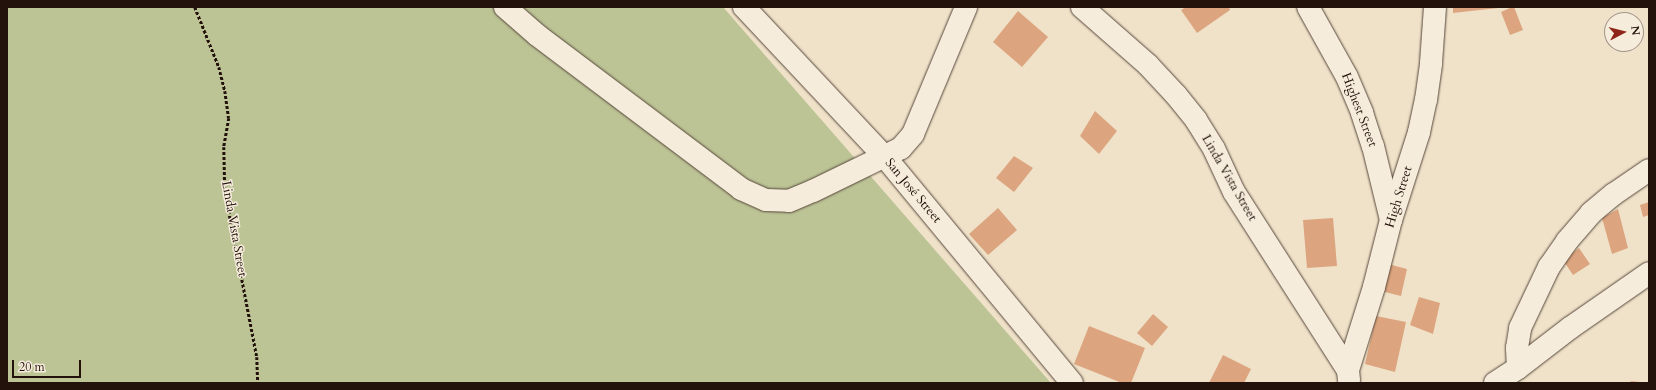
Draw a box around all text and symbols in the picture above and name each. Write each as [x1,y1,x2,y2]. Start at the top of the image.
north arrow [1604,12,1644,52]
text: N [1627,25,1643,36]
street label: Highest Street [1338,71,1380,149]
street label: Linda Vista Street [1198,132,1260,224]
street label: San José Street [881,156,945,226]
street label: High Street [1382,164,1416,230]
street label: Linda Vista Street [218,180,250,278]
scale bar [14,352,83,378]
text: 20 m [19,359,45,375]

